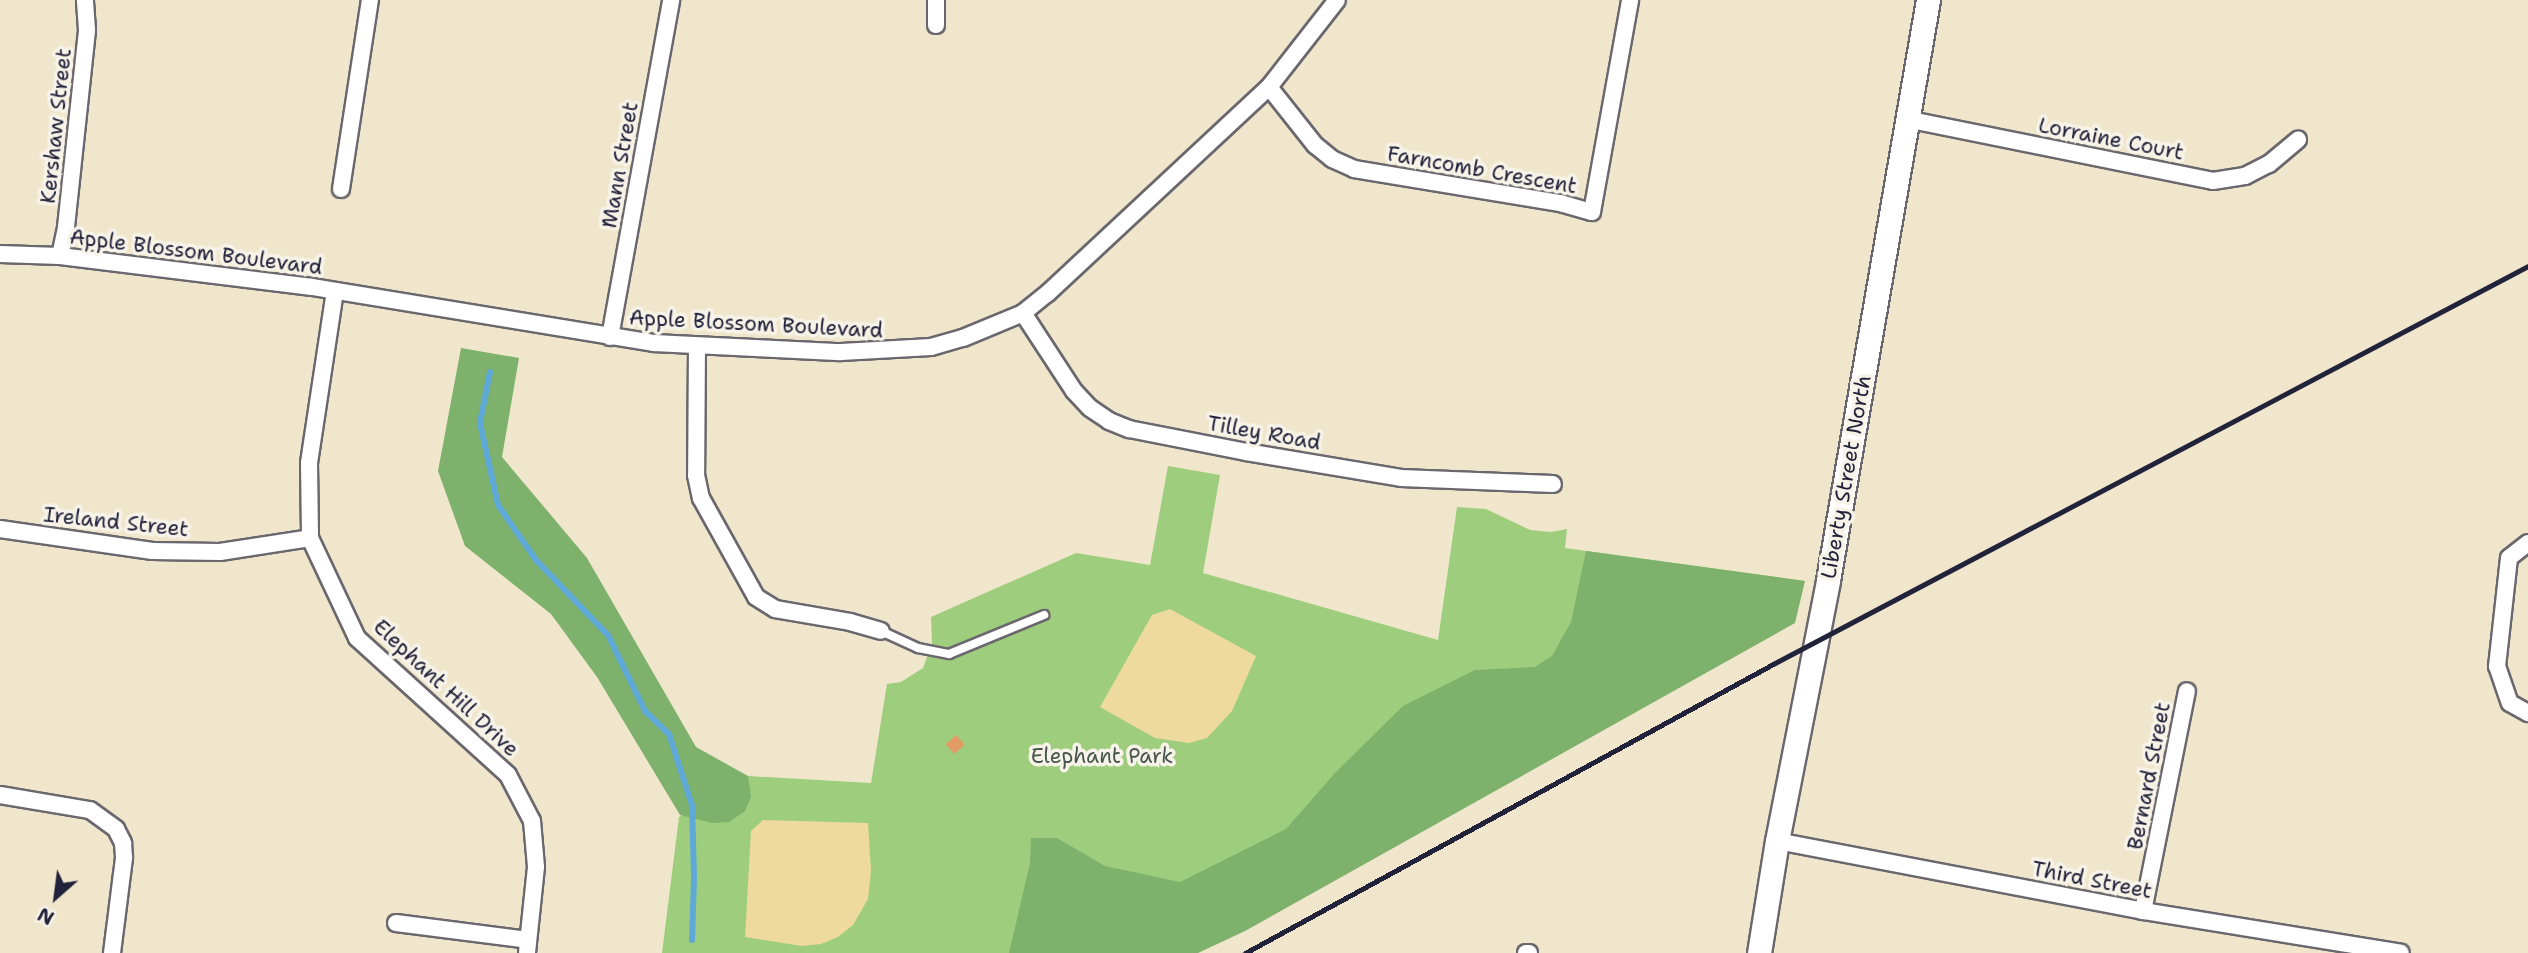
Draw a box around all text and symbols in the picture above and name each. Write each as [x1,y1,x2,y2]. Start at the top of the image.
street label: Kershaw Street [35,47,77,205]
street label: Mann Street [596,100,644,230]
street label: Lorraine Court [2036,113,2186,165]
street label: Farncomb Crescent [1385,141,1579,199]
street label: Apple Blossom Boulevard [68,224,324,280]
street label: Apple Blossom Boulevard [628,305,884,343]
street label: Liberty Street North [1816,373,1876,581]
street label: Tilley Road [1205,411,1323,455]
street label: Ireland Street [42,502,190,542]
street label: Elephant Hill Drive [368,614,524,762]
street label: Bernard Street [2122,700,2176,852]
park label: Elephant Park [1031,743,1173,769]
street label: Third Street [2030,856,2154,904]
north arrow [21,862,91,932]
text: N [33,901,58,931]

